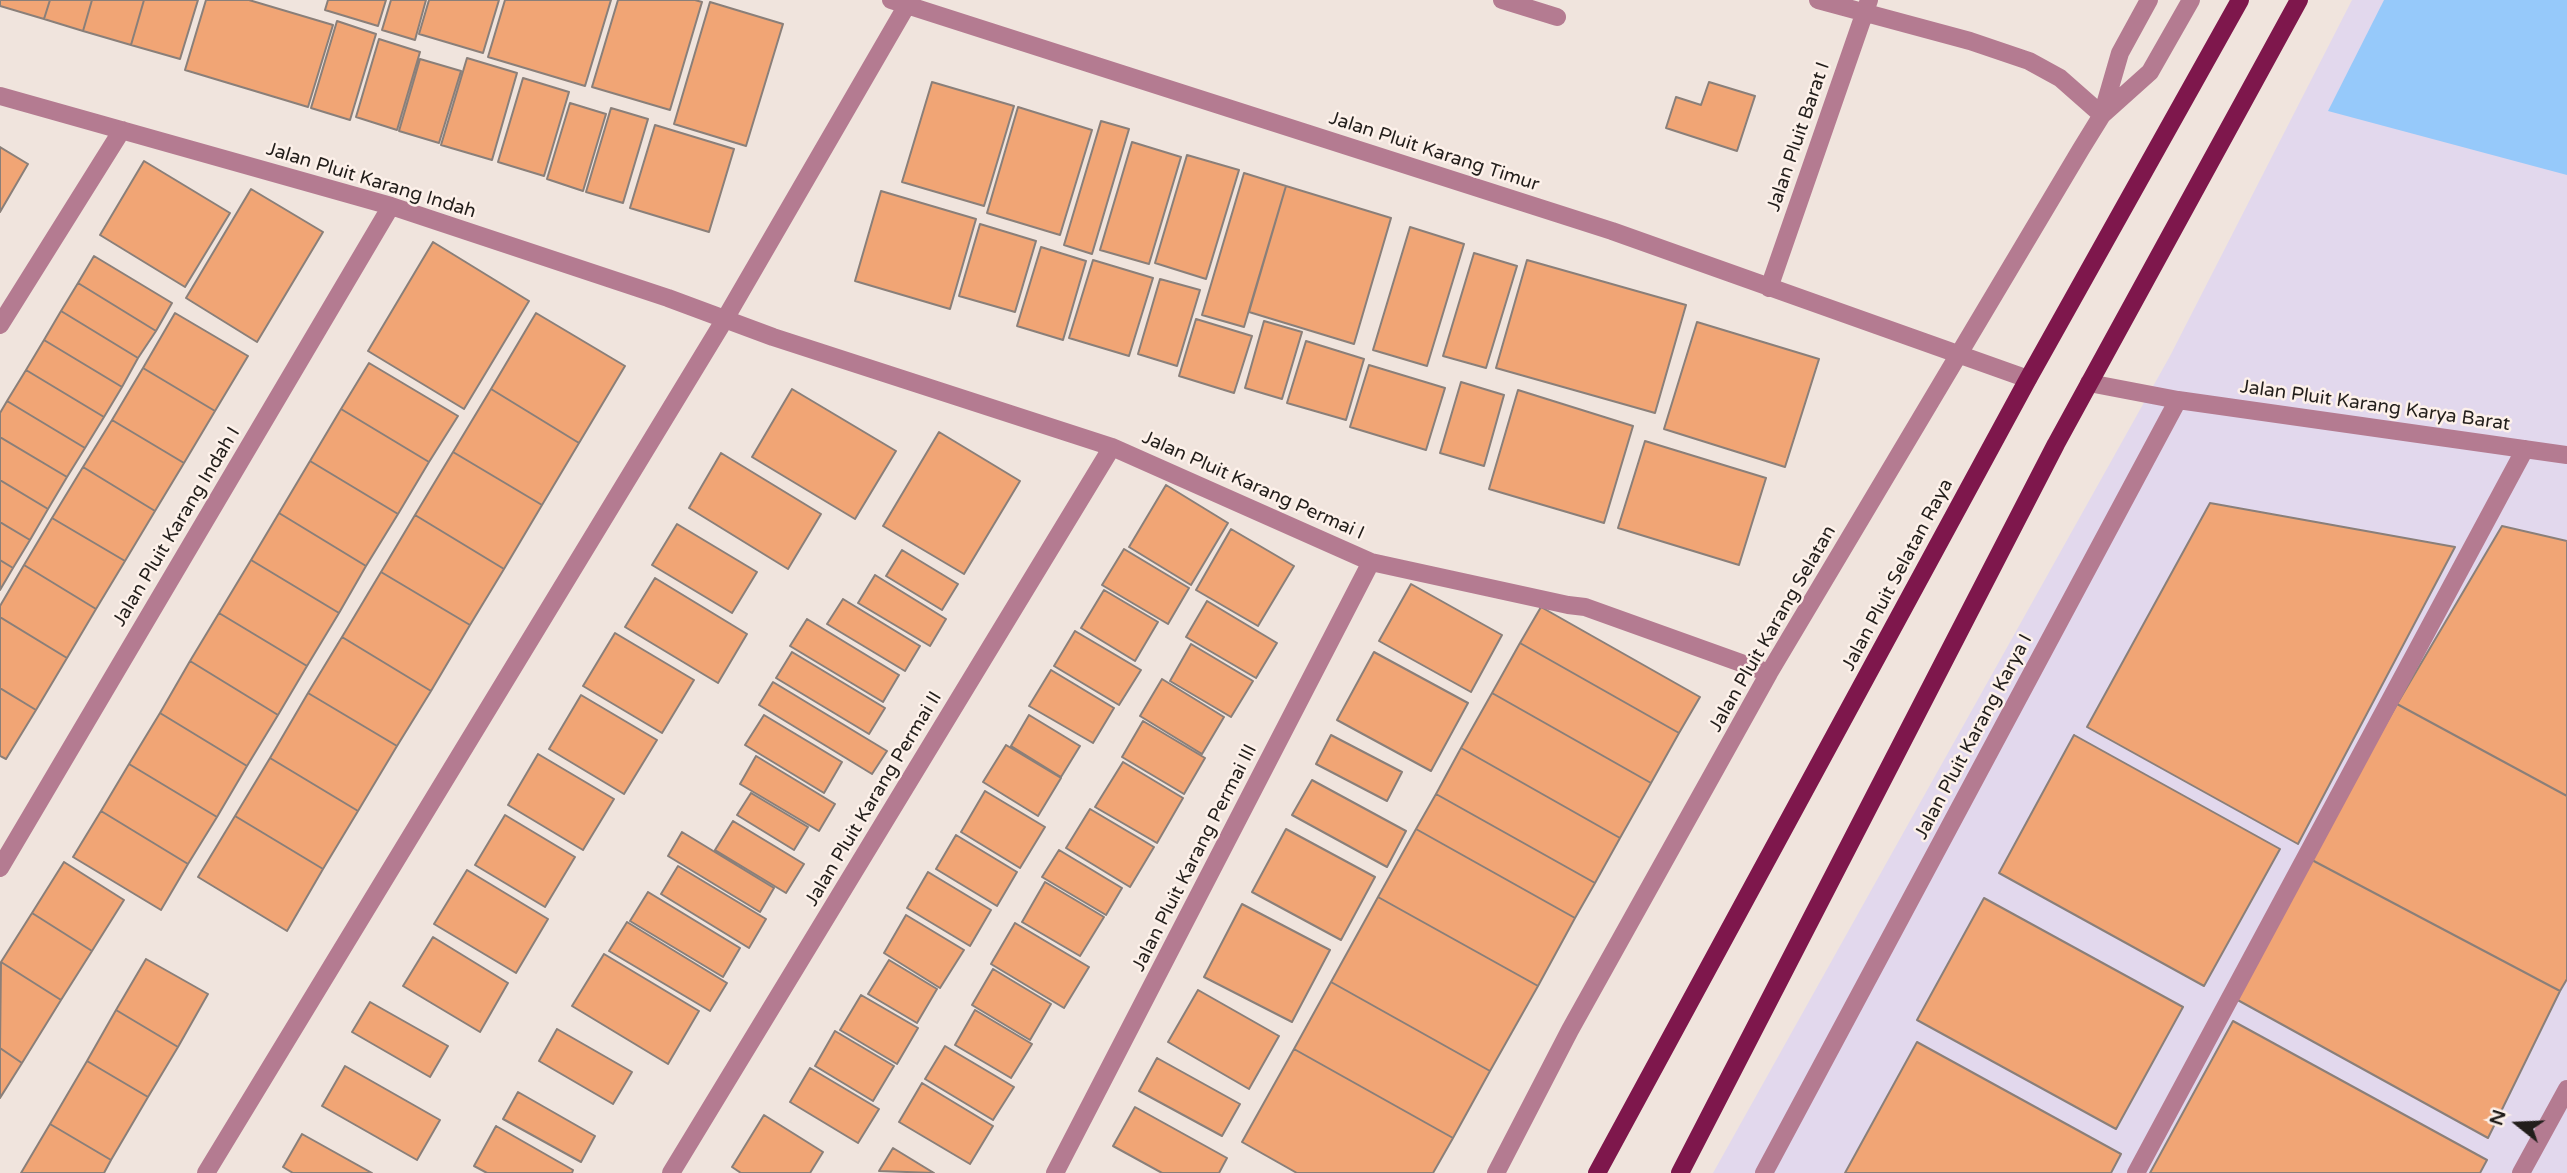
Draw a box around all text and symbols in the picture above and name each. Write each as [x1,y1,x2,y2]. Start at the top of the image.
street label: Jalan Pluit Barat I [1763,59,1835,215]
street label: Jalan Pluit Karang Timur [1326,107,1542,197]
street label: Jalan Pluit Karang Indah [263,138,479,224]
street label: Jalan Pluit Karang Karya Barat [2239,376,2511,436]
street label: Jalan Pluit Karang Indah I [108,423,246,631]
street label: Jalan Pluit Karang Permai I [1138,427,1368,545]
street label: Jalan Pluit Selatan Raya [1838,475,1958,675]
street label: Jalan Pluit Karang Selatan [1705,522,1841,736]
street label: Jalan Pluit Karang Karya I [1910,631,2038,843]
street label: Jalan Pluit Karang Permai II [801,688,947,910]
street label: Jalan Pluit Karang Permai III [1128,741,1262,975]
north arrow [2483,1089,2553,1159]
text: N [2485,1107,2511,1128]

